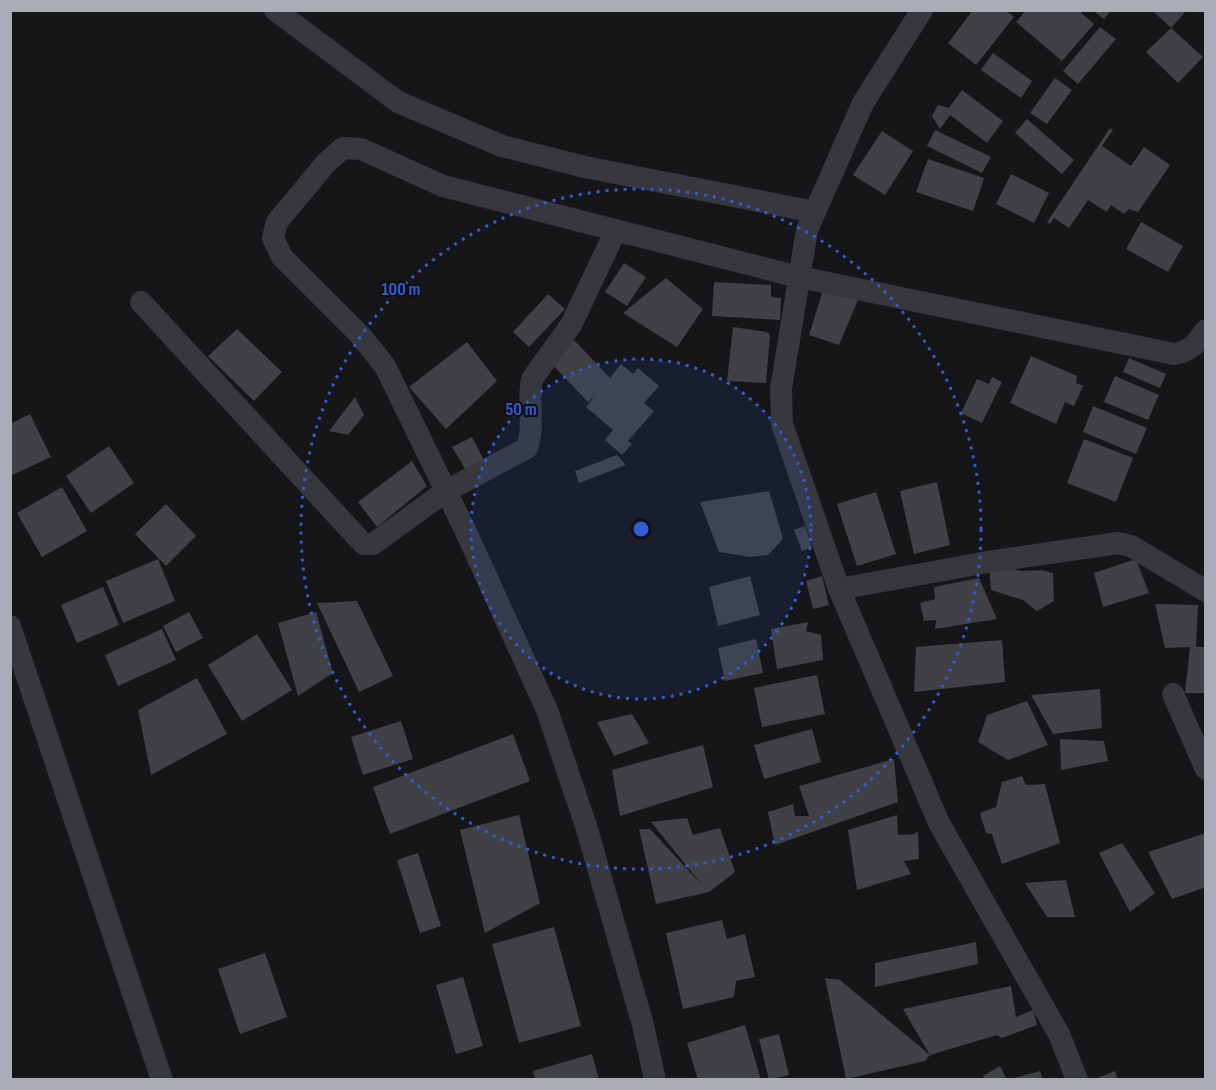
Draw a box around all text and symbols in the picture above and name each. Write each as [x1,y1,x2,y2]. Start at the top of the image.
text: 100 m [382,279,421,300]
text: 50 m [505,399,537,420]
centre of rings [631,519,651,539]

